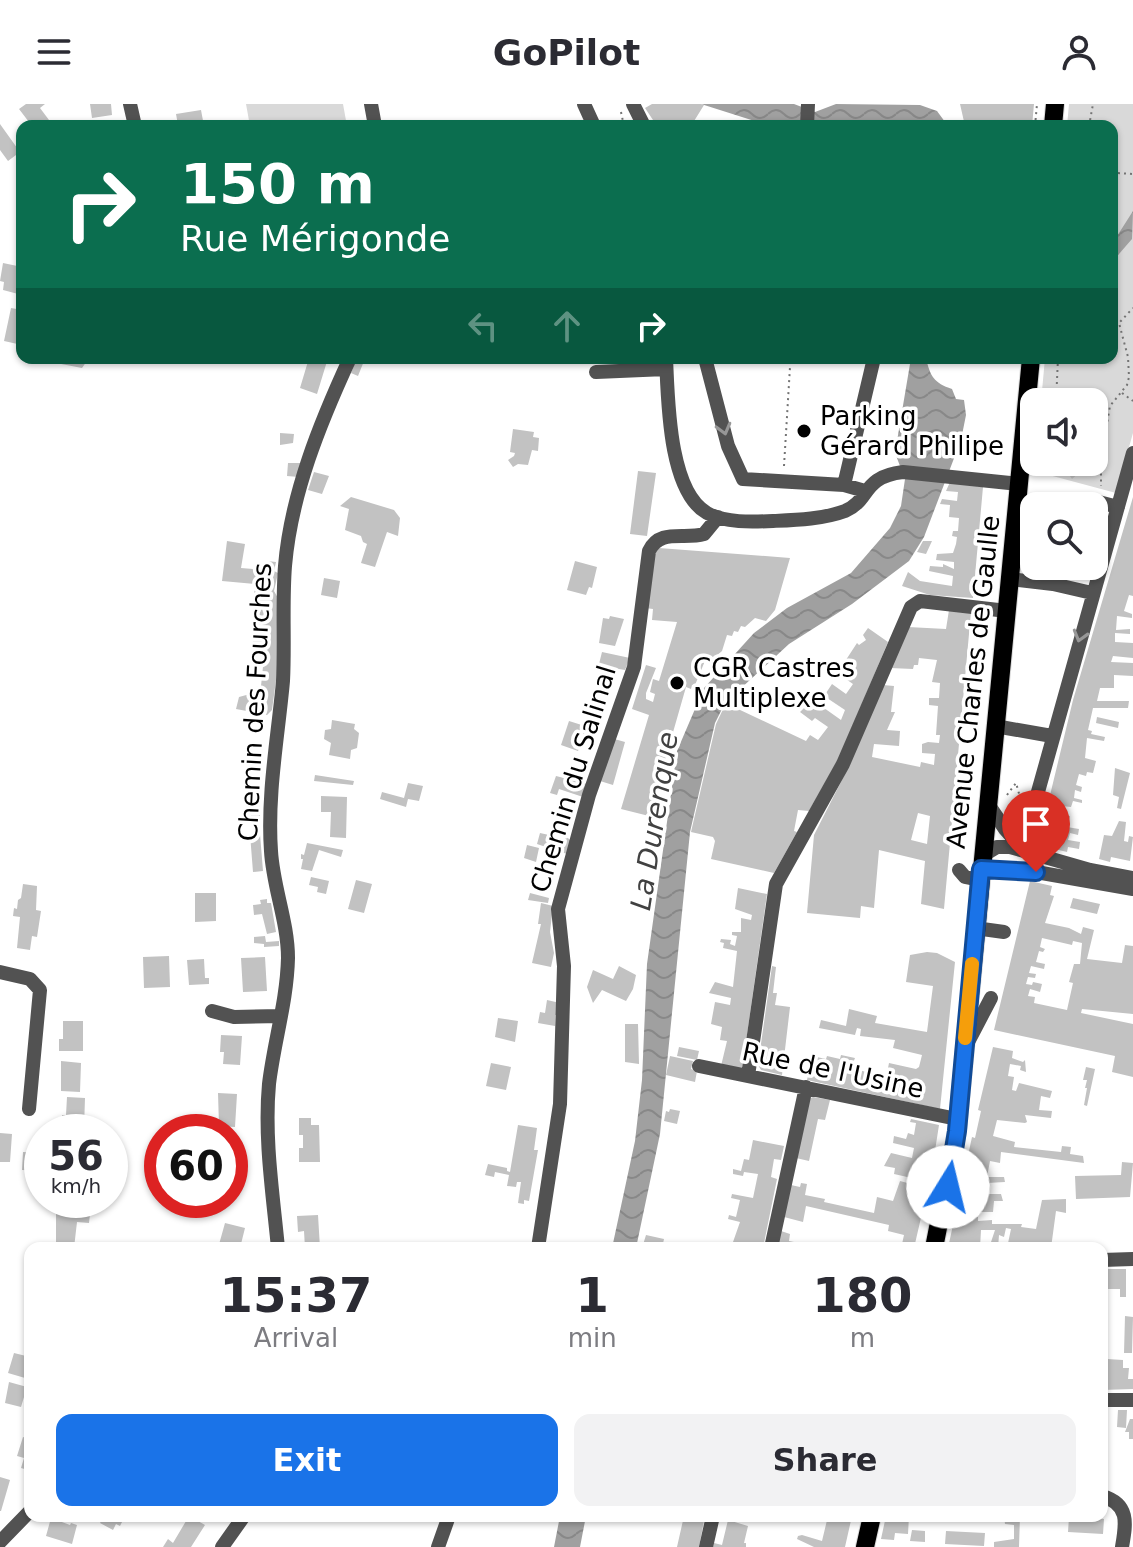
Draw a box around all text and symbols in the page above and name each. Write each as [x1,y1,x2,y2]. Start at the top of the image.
icon: menu [32,30,76,74]
icon: person [1057,30,1101,74]
text: GoPilot [493,32,640,73]
text: 150 m [180,151,375,216]
icon: right [48,152,152,256]
text: Rue Mérigonde [180,218,451,259]
icon: left [461,304,505,348]
icon: ahead [545,304,589,348]
icon: right [629,304,673,348]
map controls [1020,388,1108,580]
button: sound [1020,388,1108,476]
place label: Parking Gérard Philipe [820,401,1004,461]
one-way arrow [714,421,731,435]
marker: Parking Gérard Philipe [795,422,813,440]
button: search [1020,492,1108,580]
street label: Avenue Charles de Gaulle [941,514,1005,850]
street label: Chemin des Fourches [233,562,277,842]
one-way arrow [1073,628,1090,642]
place label: CGR Castres Multiplexe [693,653,855,713]
street label: Chemin du Salinal [524,662,622,896]
marker: CGR Castres Multiplexe [668,674,686,692]
water label: La Durenque [624,730,685,913]
pin [1002,790,1070,872]
icon: arrive [1014,802,1058,846]
street label: Rue de l'Usine [739,1036,927,1104]
speed limit sign: 60 [144,1114,248,1218]
text: 56 [48,1133,104,1179]
position arrow [906,1145,990,1229]
text: km/h [51,1174,101,1198]
text: 15:37 [219,1267,372,1323]
text: 1 [576,1267,609,1323]
text: 180 [812,1267,912,1323]
text: Arrival [254,1323,338,1353]
text: min [568,1323,617,1353]
text: m [850,1323,875,1353]
button: Exit [56,1414,558,1506]
button: Share [574,1414,1076,1506]

